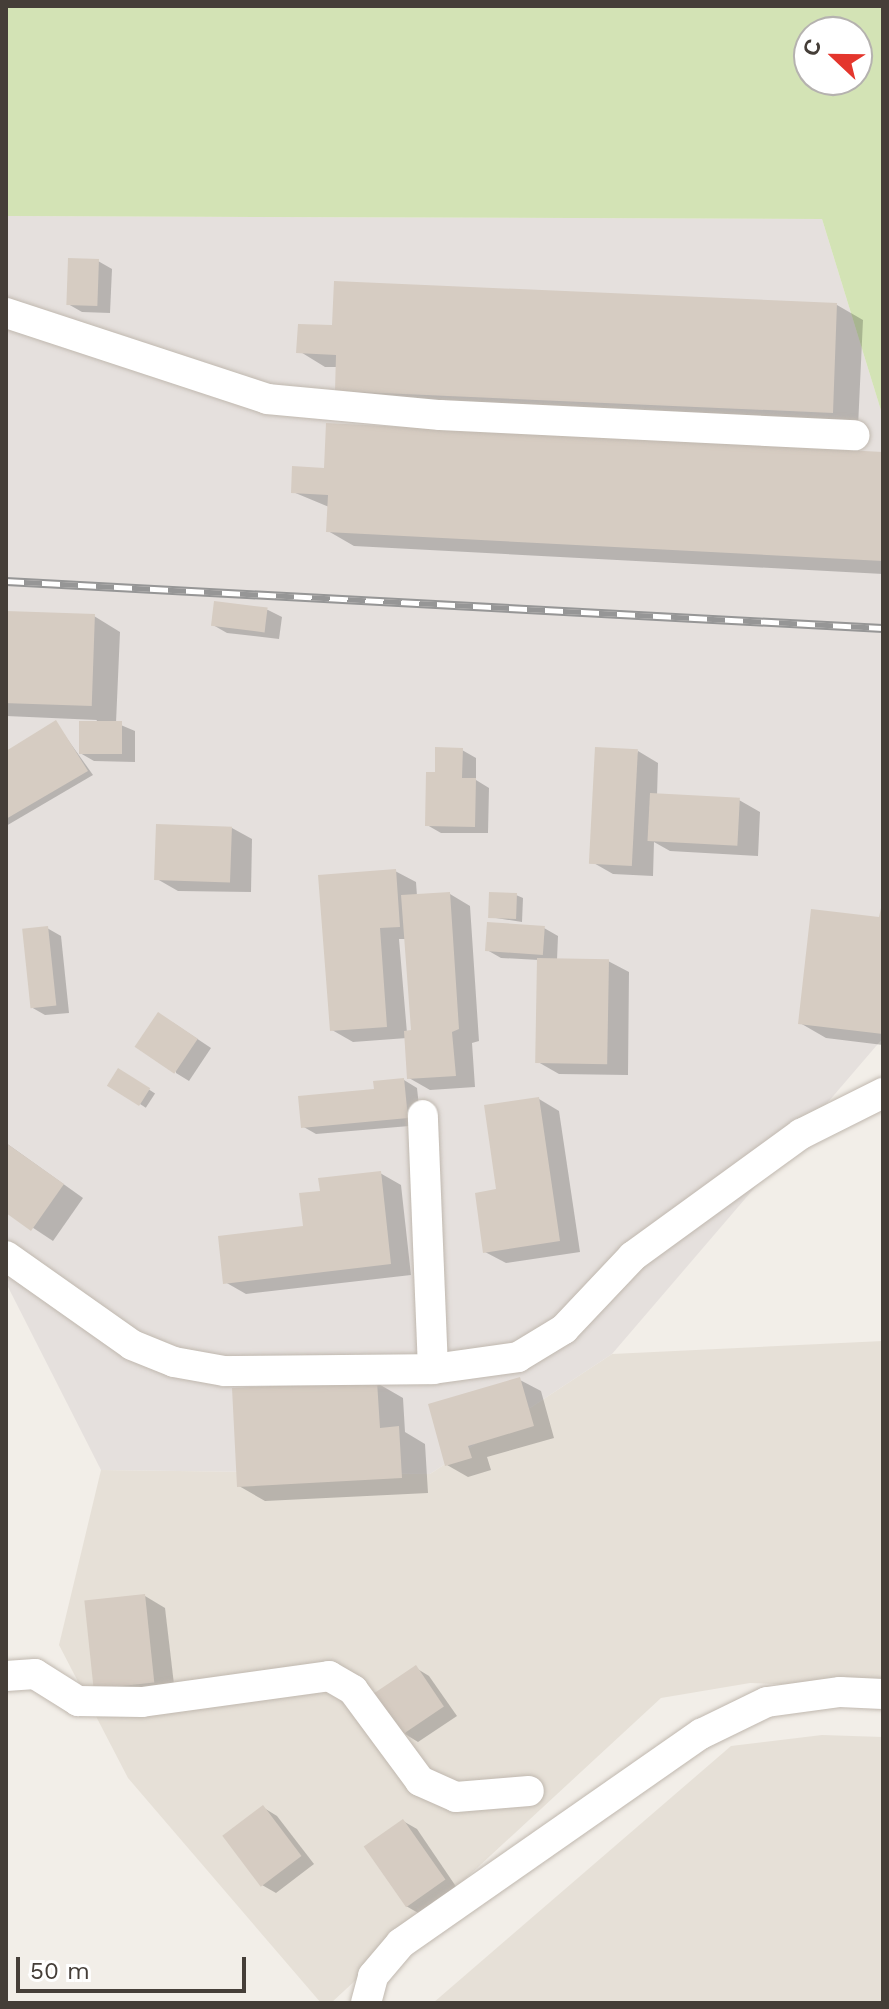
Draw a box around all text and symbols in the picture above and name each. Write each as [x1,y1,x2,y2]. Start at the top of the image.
north arrow [793,16,873,96]
text: С [798,36,827,60]
scale bar [20,1941,250,1991]
text: 50 m [30,1957,90,1985]

